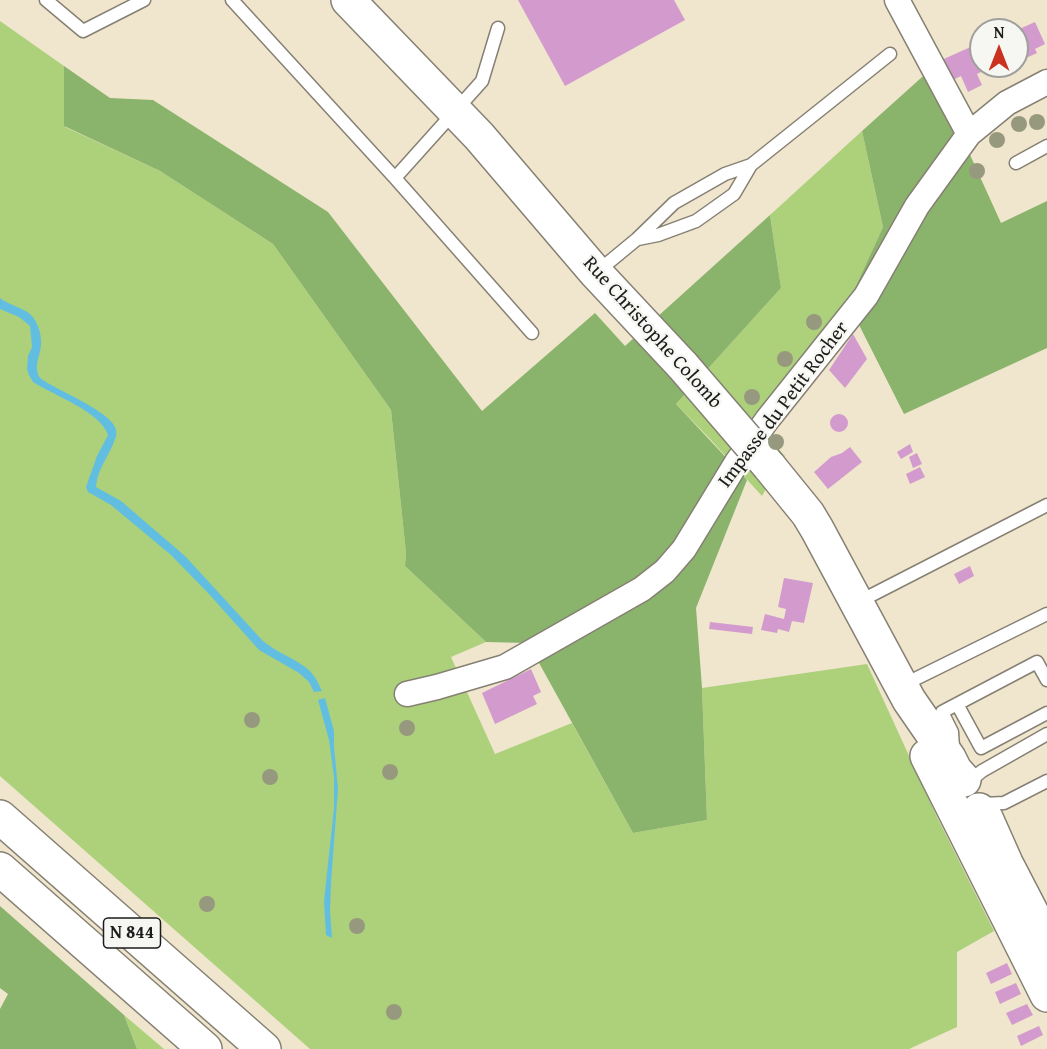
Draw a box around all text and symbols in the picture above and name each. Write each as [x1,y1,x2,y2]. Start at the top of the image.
north arrow [969,18,1029,78]
text: N [994,20,1004,44]
street label: Rue Christophe Colomb [577,252,727,414]
street label: Impasse du Petit Rocher [714,317,854,493]
road number: N 844 [104,918,160,948]

